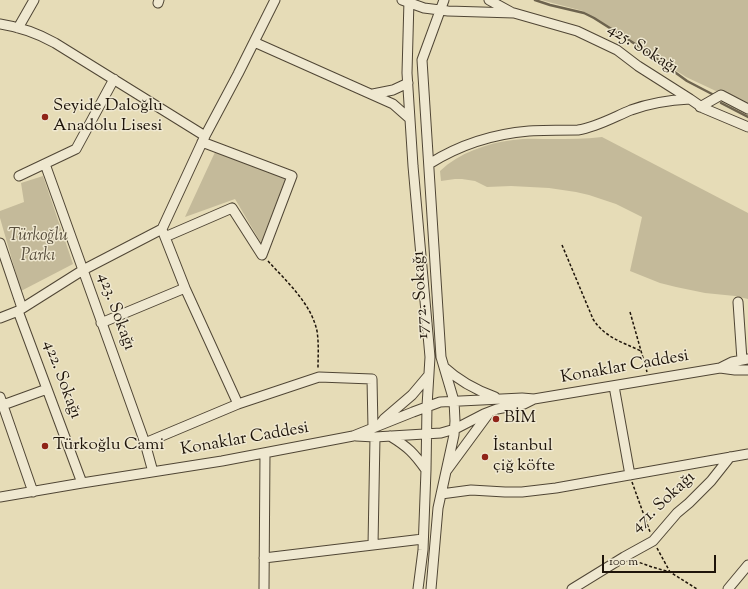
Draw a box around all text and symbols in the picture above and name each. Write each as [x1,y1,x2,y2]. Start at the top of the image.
street label: 425. Sokağı [603,20,681,80]
place label: Seyide Daloğlu Anadolu Lisesi [53,97,163,137]
marker: Seyide Daloğlu Anadolu Lisesi [40,112,50,122]
park label: Türkoğlu Parkı [8,227,68,267]
street label: 1772. Sokağı [410,251,434,339]
street label: 423. Sokağı [92,271,138,353]
street label: 422. Sokağı [37,338,85,422]
street label: Konaklar Caddesi [559,347,691,389]
place label: BİM [504,409,536,429]
marker: BİM [491,414,501,424]
street label: Konaklar Caddesi [179,419,311,461]
place label: Türkoğlu Cami [53,436,164,456]
place label: İstanbul çiğ köfte [493,437,555,477]
marker: Türkoğlu Cami [40,441,50,451]
marker: İstanbul çiğ köfte [480,452,490,462]
street label: 471. Sokağı [628,468,700,538]
scale bar [604,547,718,573]
text: 100 m [609,553,638,571]

